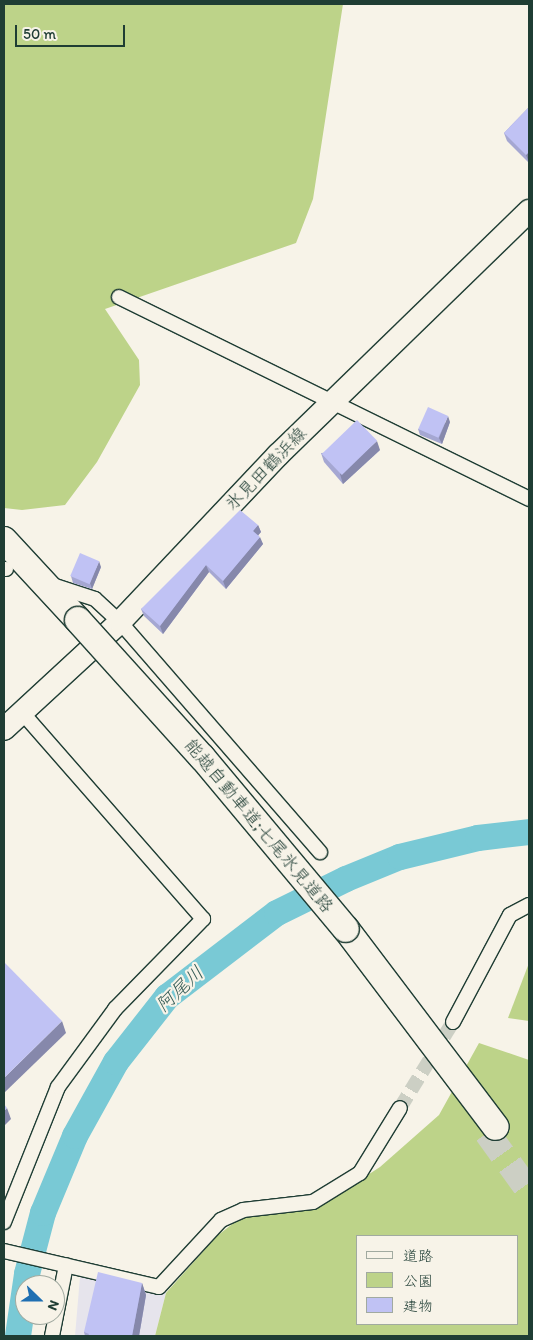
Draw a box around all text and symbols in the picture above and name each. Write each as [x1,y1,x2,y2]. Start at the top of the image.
scale bar [18,15,128,47]
text: 50 m [23,25,56,43]
street label: 氷見田鶴浜線 [221,423,311,515]
street label: 能越自動車道;七尾氷見道路 [180,735,338,917]
water label: 阿尾川 [151,961,209,1017]
legend [356,1235,518,1325]
text: 道路 [403,1247,433,1265]
text: 公園 [403,1272,433,1290]
north arrow [15,1275,65,1325]
text: 建物 [403,1297,433,1315]
text: N [44,1298,63,1313]

